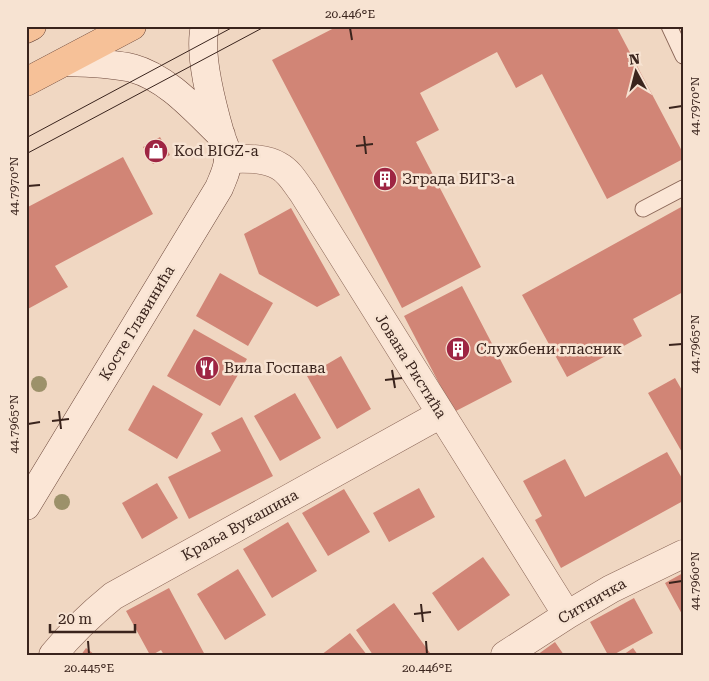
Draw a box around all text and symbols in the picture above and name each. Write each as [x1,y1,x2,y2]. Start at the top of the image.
text: 20.446°E [325,7,375,21]
north arrow [612,48,662,98]
text: N [628,50,641,68]
text: 44.7970°N [688,76,702,135]
shop icon: Kod BIGZ-a [143,138,169,164]
place label: Kod BIGZ-a [174,142,259,160]
text: 44.7970°N [7,156,21,215]
building icon: Зграда БИГЗ-а [372,166,398,192]
place label: Зграда БИГЗ-а [402,170,515,188]
street label: Косте Главинића [96,262,178,384]
street label: Јована Ристића [372,310,450,422]
text: 44.7965°N [688,314,702,373]
building icon: Службени гласник [445,336,471,362]
place label: Службени гласник [476,340,623,358]
restaurant icon: Вила Госпава [194,355,220,381]
place label: Вила Госпава [224,359,325,377]
text: 44.7965°N [7,394,21,453]
street label: Краља Вукашина [179,486,301,564]
text: 44.7960°N [688,551,702,610]
street label: Ситничка [555,574,629,628]
scale bar [50,601,135,633]
text: 20 m [58,610,93,628]
text: 20.445°E [64,661,114,675]
text: 20.446°E [402,661,452,675]

